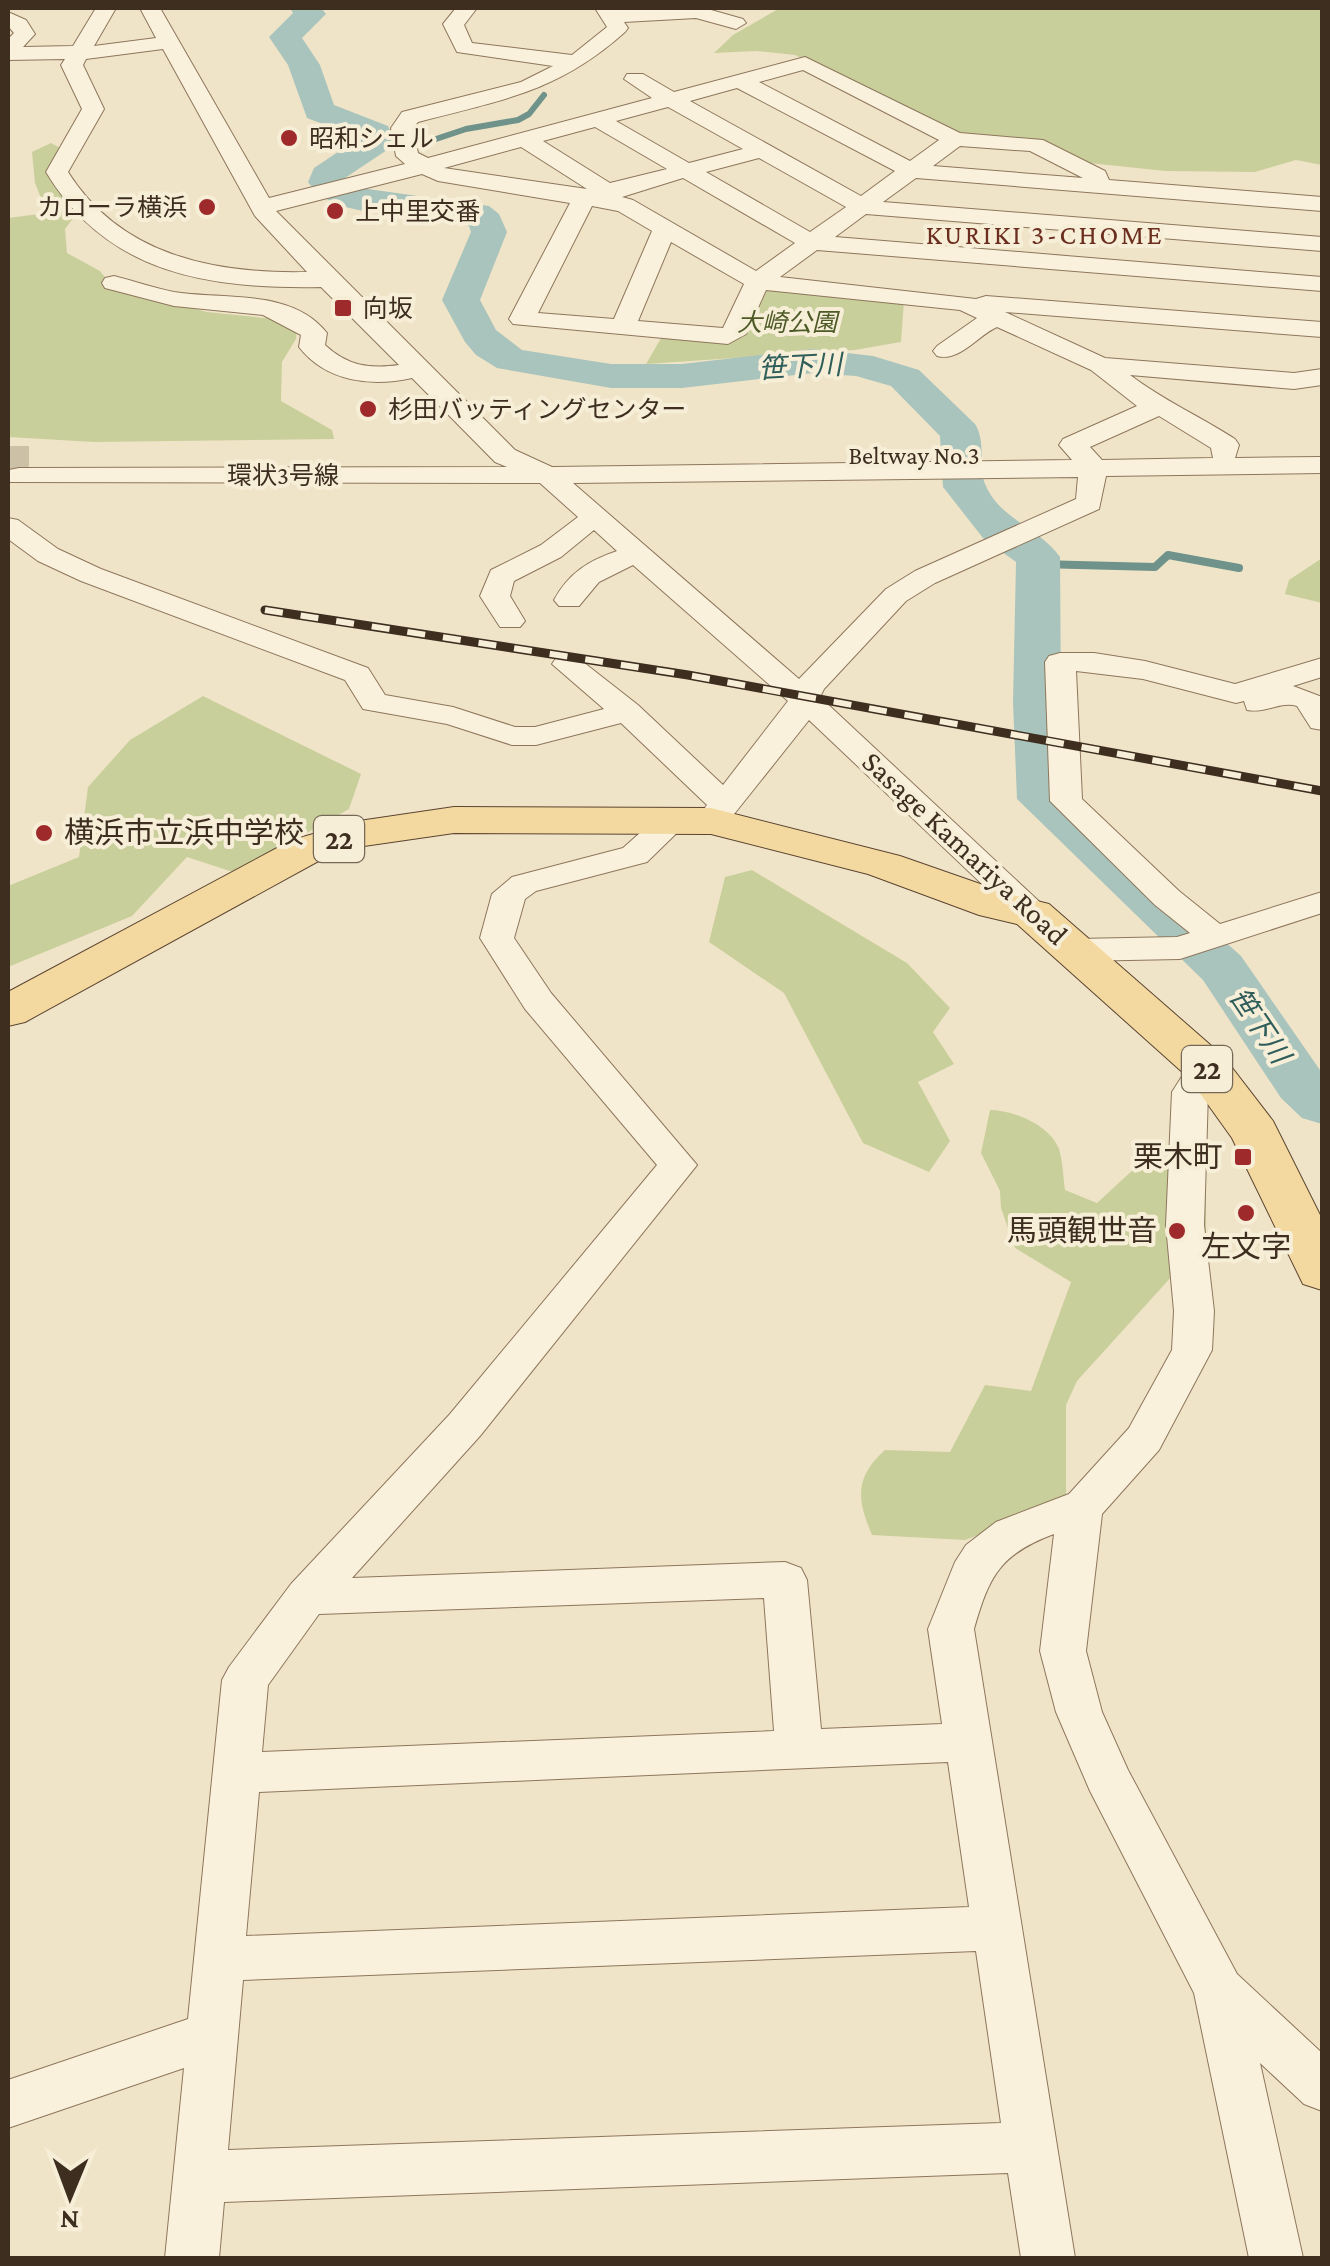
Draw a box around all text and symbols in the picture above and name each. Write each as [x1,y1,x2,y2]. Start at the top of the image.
place label: 昭和シェル [309,125,434,152]
marker: 昭和シェル [278,127,300,149]
place label: カローラ横浜 [37,194,187,221]
marker: カローラ横浜 [196,196,218,218]
place label: 上中里交番 [355,198,480,225]
marker: 上中里交番 [324,200,346,222]
district label: KURIKI 3-CHOME [926,219,1164,250]
place label: 向坂 [363,295,413,322]
marker: 向坂 [332,297,354,319]
park label: 大崎公園 [737,309,840,336]
water label: 笹下川 [757,349,846,384]
place label: 杉田バッティングセンター [388,396,687,423]
marker: 杉田バッティングセンター [357,398,379,420]
street label: Beltway No.3 [848,442,980,470]
street label: 環状3号線 [227,462,339,489]
street label: Sasage Kamariya Road [855,744,1075,952]
place label: 横浜市立浜中学校 [64,816,304,849]
road number: 22 [314,816,364,862]
marker: 横浜市立浜中学校 [33,822,55,844]
water label: 笹下川 [1223,982,1298,1071]
road number: 22 [1182,1046,1232,1092]
place label: 栗木町 [1133,1140,1223,1173]
marker: 栗木町 [1232,1146,1254,1168]
marker: 左文字 [1235,1202,1257,1224]
place label: 馬頭観世音 [1007,1214,1157,1247]
marker: 馬頭観世音 [1166,1220,1188,1242]
place label: 左文字 [1201,1230,1291,1263]
north arrow [20,2146,120,2246]
text: N [60,2205,79,2236]

